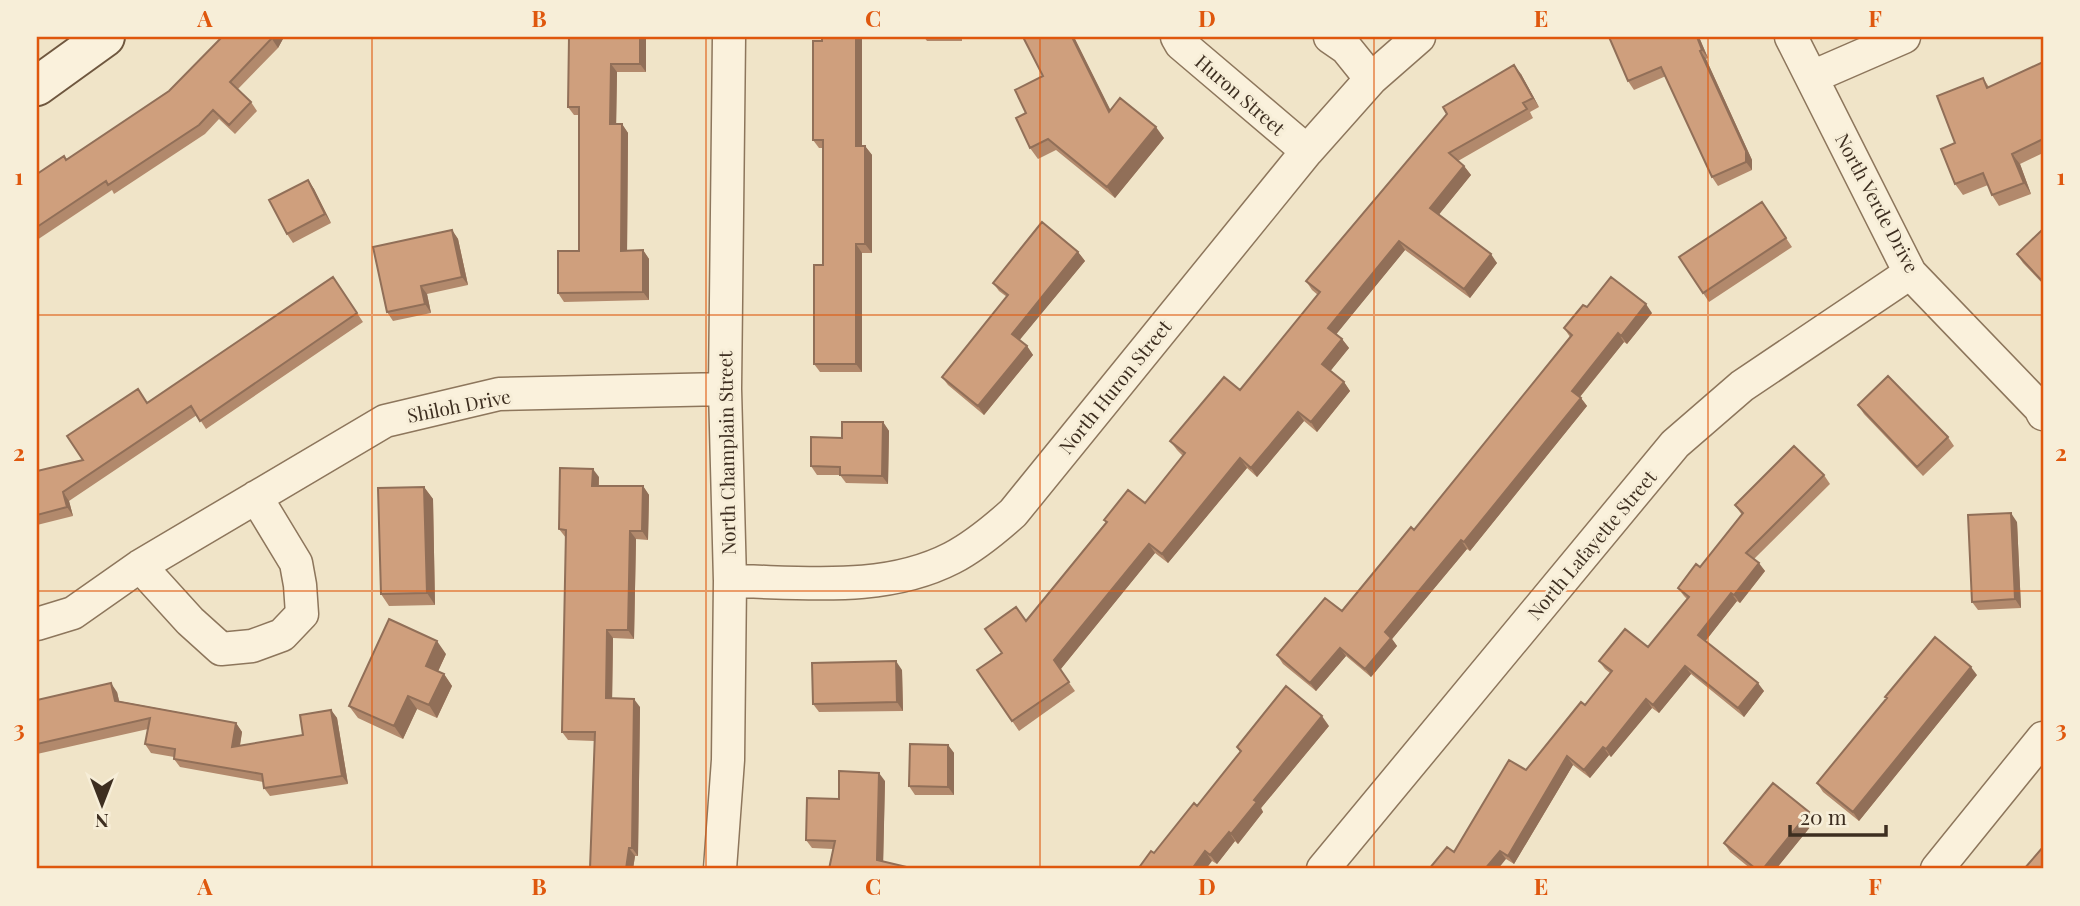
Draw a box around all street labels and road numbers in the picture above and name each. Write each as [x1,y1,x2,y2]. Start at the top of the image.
street label: Huron Street [1190,48,1291,141]
street label: North Verde Drive [1830,128,1926,277]
street label: North Huron Street [1052,314,1177,459]
street label: North Champlain Street [711,351,741,555]
street label: Shiloh Drive [405,382,513,428]
street label: North Lafayette Street [1521,464,1662,625]

